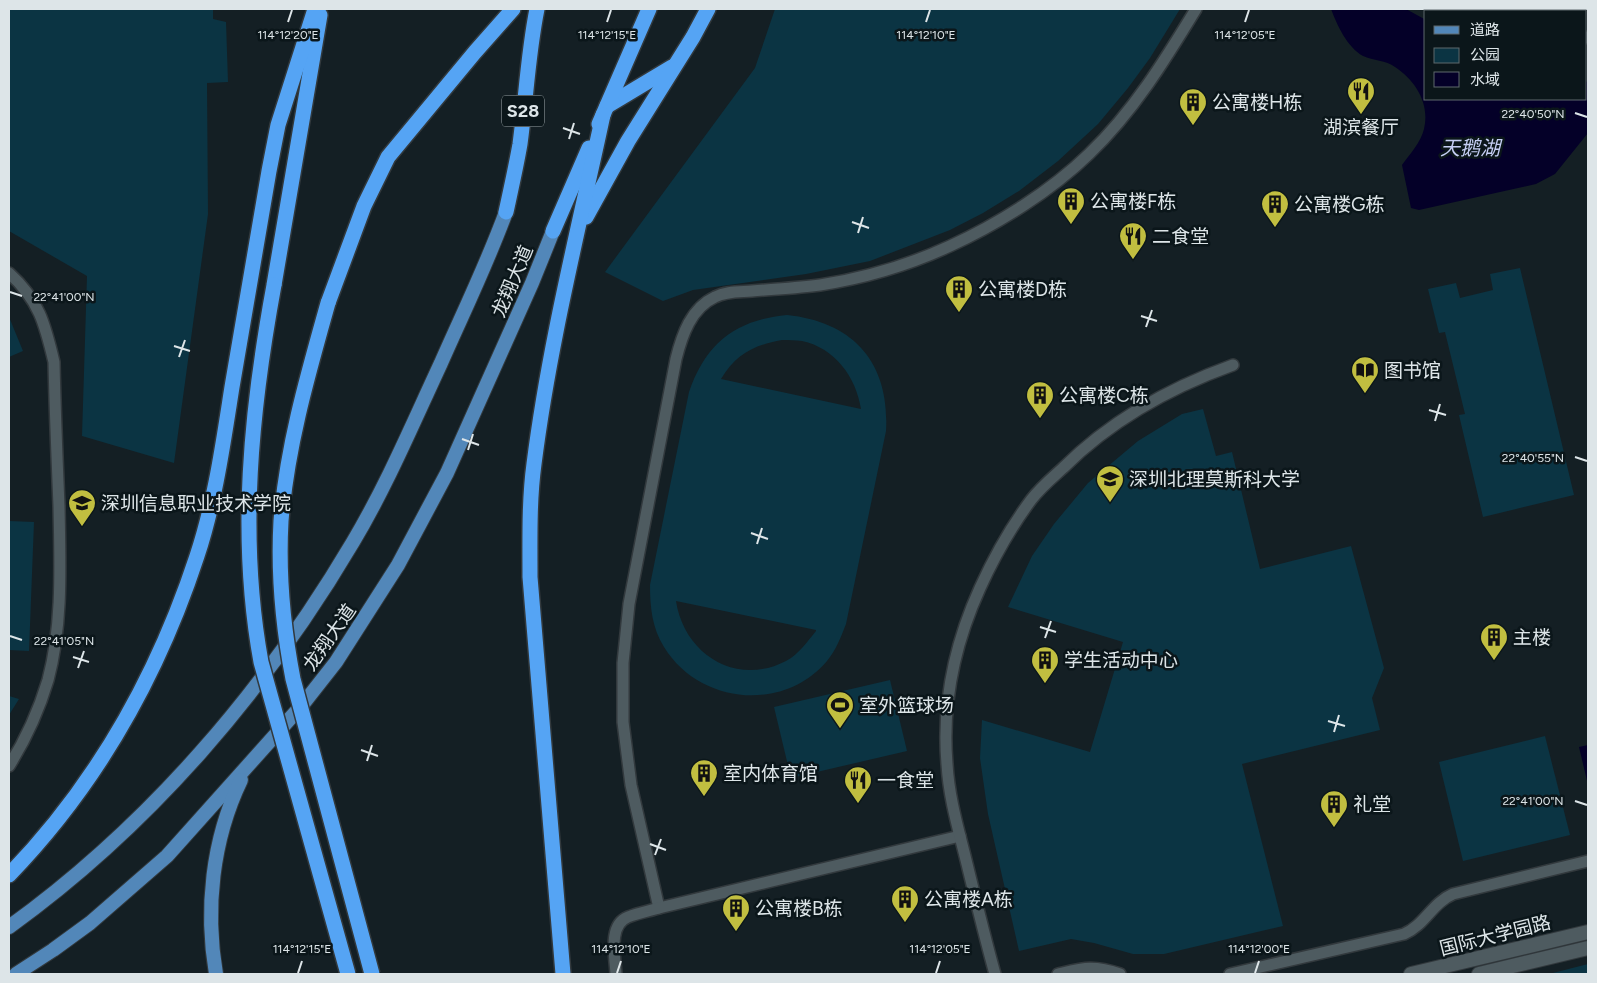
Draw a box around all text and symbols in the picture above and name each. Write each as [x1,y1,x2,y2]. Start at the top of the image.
legend [1424,10,1587,100]
text: 道路 [1470,21,1500,39]
text: 114°12'20"E [257,28,319,42]
text: 114°12'15"E [578,28,636,42]
text: 114°12'10"E [896,28,956,42]
text: 114°12'05"E [1214,28,1276,42]
text: 公园 [1470,46,1500,64]
text: 水域 [1470,71,1500,89]
restaurant icon: 湖滨餐厅 [1346,76,1376,115]
building icon: 公寓楼H栋 [1178,87,1208,126]
place label: 公寓楼H栋 [1212,91,1302,114]
road number: S28 [502,95,544,126]
text: 22°40'50"N [1501,107,1565,121]
place label: 湖滨餐厅 [1323,116,1399,139]
water label: 天鹅湖 [1440,136,1503,160]
building icon: 公寓楼F栋 [1056,186,1086,225]
building icon: 公寓楼G栋 [1260,189,1290,228]
place label: 公寓楼F栋 [1090,190,1176,213]
place label: 公寓楼G栋 [1294,193,1384,216]
restaurant icon: 二食堂 [1118,221,1148,260]
place label: 二食堂 [1152,225,1209,248]
street label: 龙翔大道 [487,242,538,321]
building icon: 公寓楼D栋 [944,274,974,313]
place label: 公寓楼D栋 [978,278,1067,301]
text: 22°41'00"N [33,290,95,304]
library icon: 图书馆 [1350,355,1380,394]
place label: 图书馆 [1384,359,1441,382]
building icon: 公寓楼C栋 [1025,380,1055,419]
place label: 公寓楼C栋 [1059,384,1149,407]
text: 22°40'55"N [1502,451,1564,465]
school or university icon: 深圳北理莫斯科大学 [1095,464,1125,503]
place label: 深圳北理莫斯科大学 [1129,468,1300,491]
school or university icon: 深圳信息职业技术学院 [67,488,97,527]
place label: 深圳信息职业技术学院 [101,492,291,515]
street label: 龙翔大道 [298,600,361,675]
building icon: 主楼 [1479,622,1509,661]
place label: 主楼 [1513,626,1551,649]
text: 22°41'05"N [34,634,94,648]
building icon: 学生活动中心 [1030,645,1060,684]
place label: 学生活动中心 [1064,649,1178,672]
sports icon: 室外篮球场 [825,690,855,729]
place label: 室外篮球场 [859,694,954,717]
building icon: 室内体育馆 [689,758,719,797]
place label: 室内体育馆 [723,762,818,785]
restaurant icon: 一食堂 [843,765,873,804]
place label: 一食堂 [877,769,934,792]
building icon: 礼堂 [1319,789,1349,828]
place label: 礼堂 [1353,793,1391,816]
text: 22°41'00"N [1502,794,1564,808]
building icon: 公寓楼A栋 [890,884,920,923]
place label: 公寓楼A栋 [924,888,1013,911]
building icon: 公寓楼B栋 [721,893,751,932]
place label: 公寓楼B栋 [755,897,843,920]
street label: 国际大学园路 [1437,911,1553,960]
text: 114°12'15"E [273,942,331,956]
text: 114°12'10"E [591,942,651,956]
text: 114°12'05"E [909,942,971,956]
text: 114°12'00"E [1228,942,1290,956]

